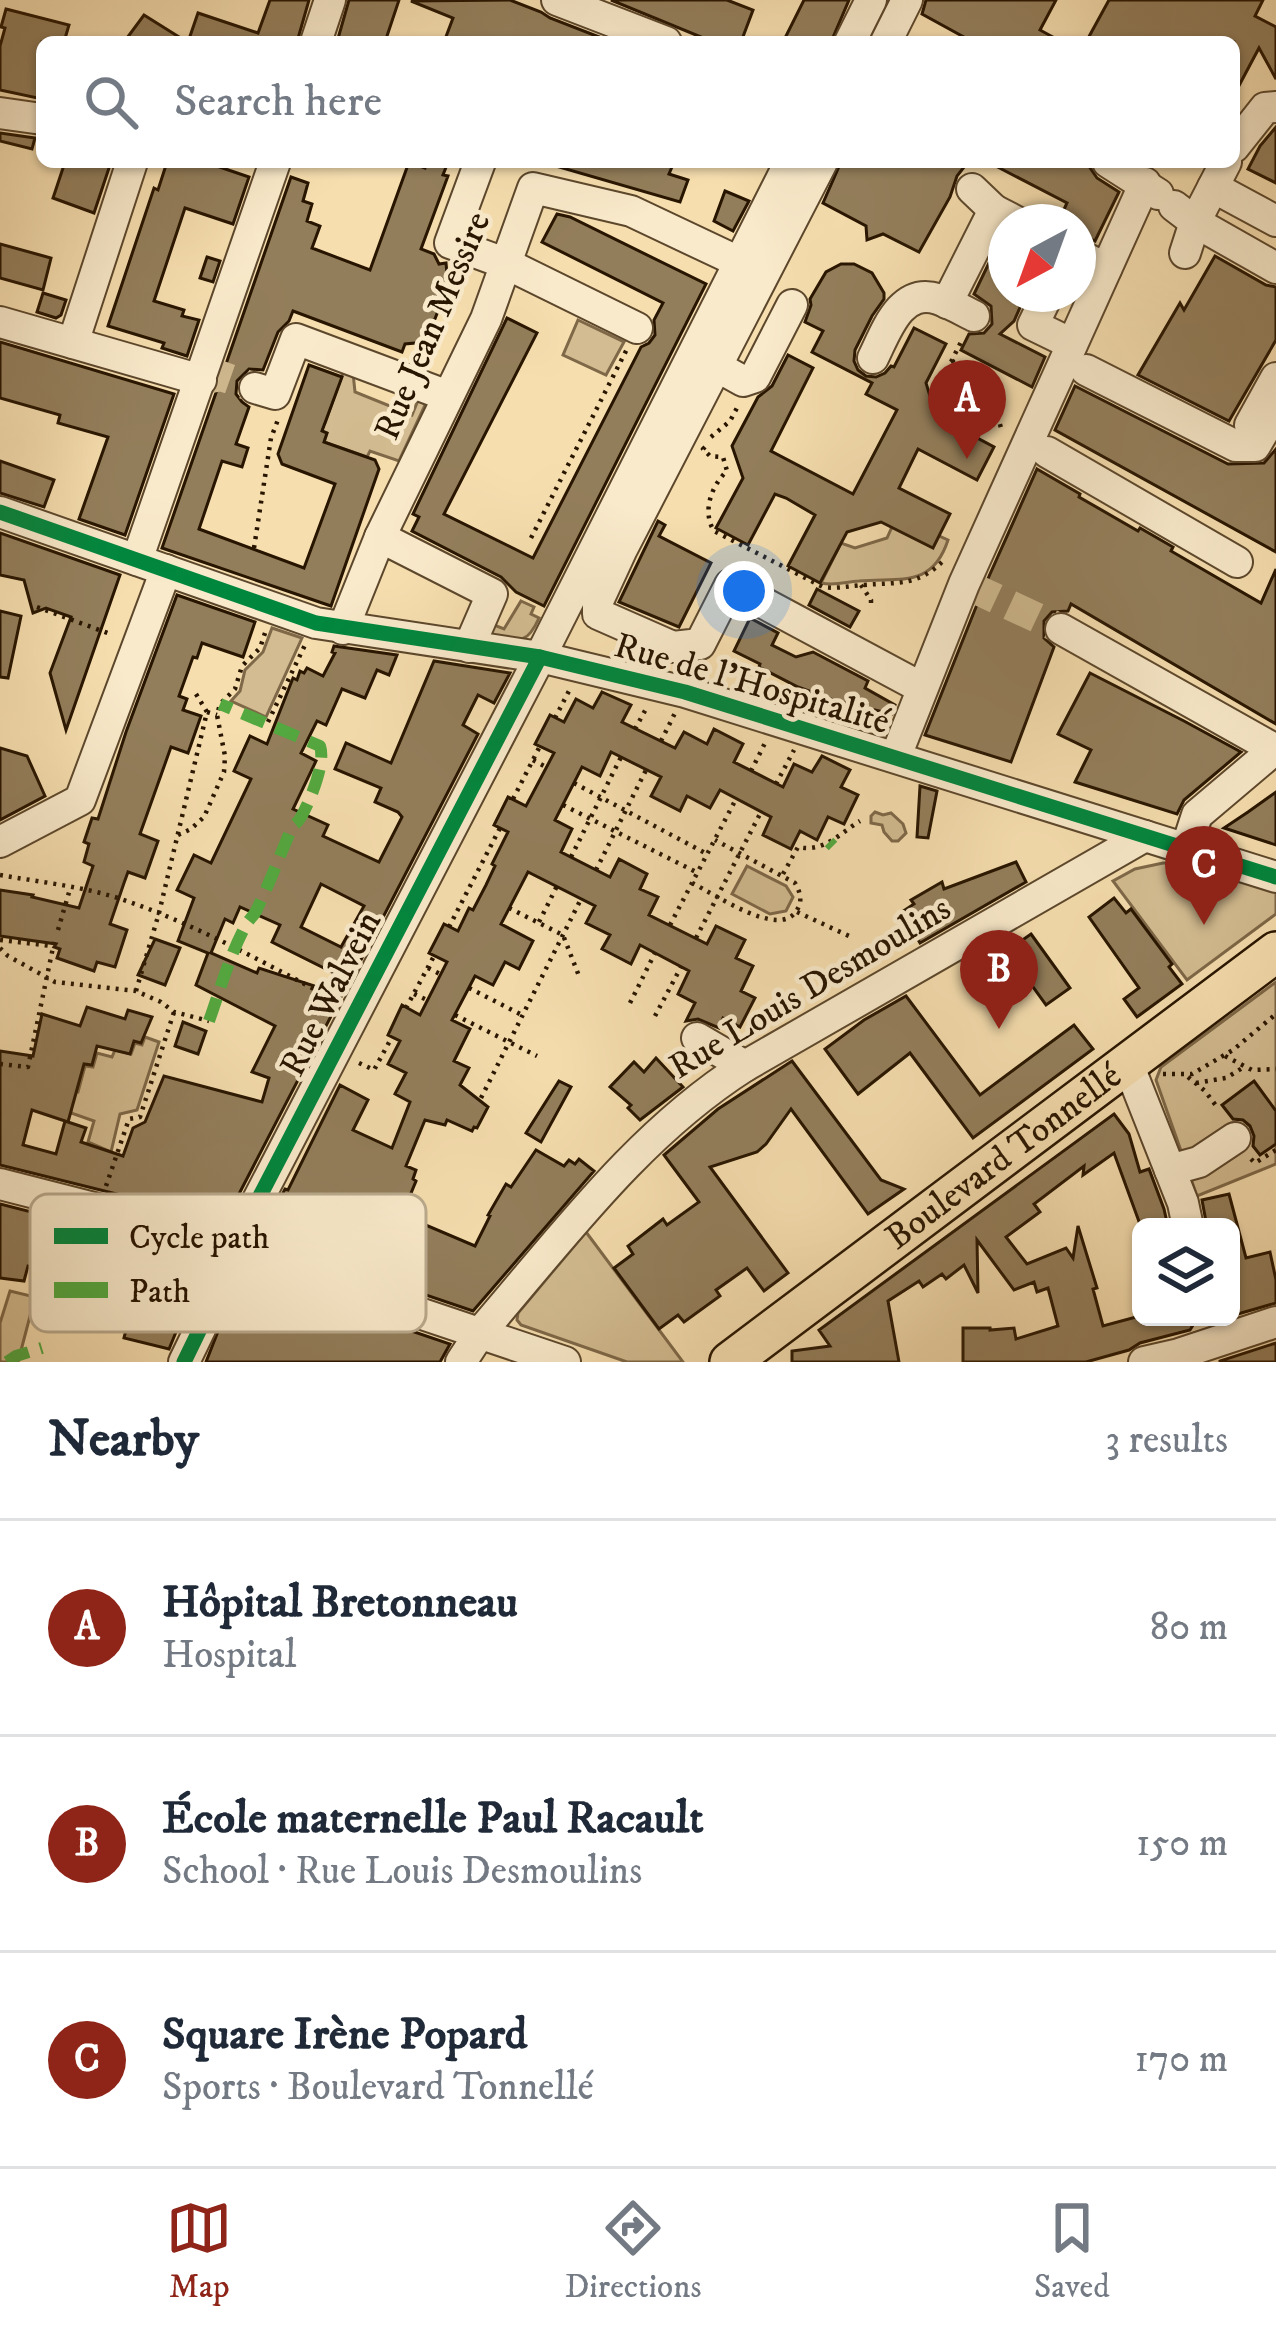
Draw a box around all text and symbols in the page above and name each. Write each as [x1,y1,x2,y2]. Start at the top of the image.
search box [36,36,1240,168]
icon: search [78,69,144,135]
text: Search here [174,74,382,130]
north arrow [988,204,1096,312]
street label: Rue Jean Messire [365,205,501,447]
pin: A [928,360,1006,459]
your location [714,561,774,621]
street label: Rue de l'Hospitalité [609,623,895,745]
pin: C [1165,826,1243,925]
street label: Rue Louis Desmoulins [661,886,959,1090]
street label: Rue Walvein [270,904,392,1084]
pin: B [960,930,1038,1029]
street label: Boulevard Tonnellé [877,1054,1130,1260]
legend [30,1194,426,1332]
text: Cycle path [129,1218,269,1259]
map controls [1132,1218,1240,1326]
button: layers [1132,1218,1240,1326]
text: Path [129,1272,190,1313]
text: Nearby [48,1408,199,1472]
text: 3 results [1105,1416,1228,1465]
text: Hôpital Bretonneau [162,1575,518,1631]
text: A [75,1603,99,1652]
text: 80 m [1150,1603,1228,1652]
text: Hospital [162,1631,296,1680]
text: École maternelle Paul Racault [162,1791,704,1847]
text: B [75,1819,99,1868]
text: 150 m [1136,1819,1228,1868]
text: School · Rue Louis Desmoulins [162,1847,642,1896]
text: Square Irène Popard [162,2007,527,2063]
text: C [74,2035,100,2084]
text: 170 m [1134,2035,1228,2084]
text: Sports · Boulevard Tonnellé [162,2063,594,2112]
tab: Map [166,2195,232,2308]
tab: Directions [565,2195,701,2308]
tab: Saved [1034,2195,1110,2308]

